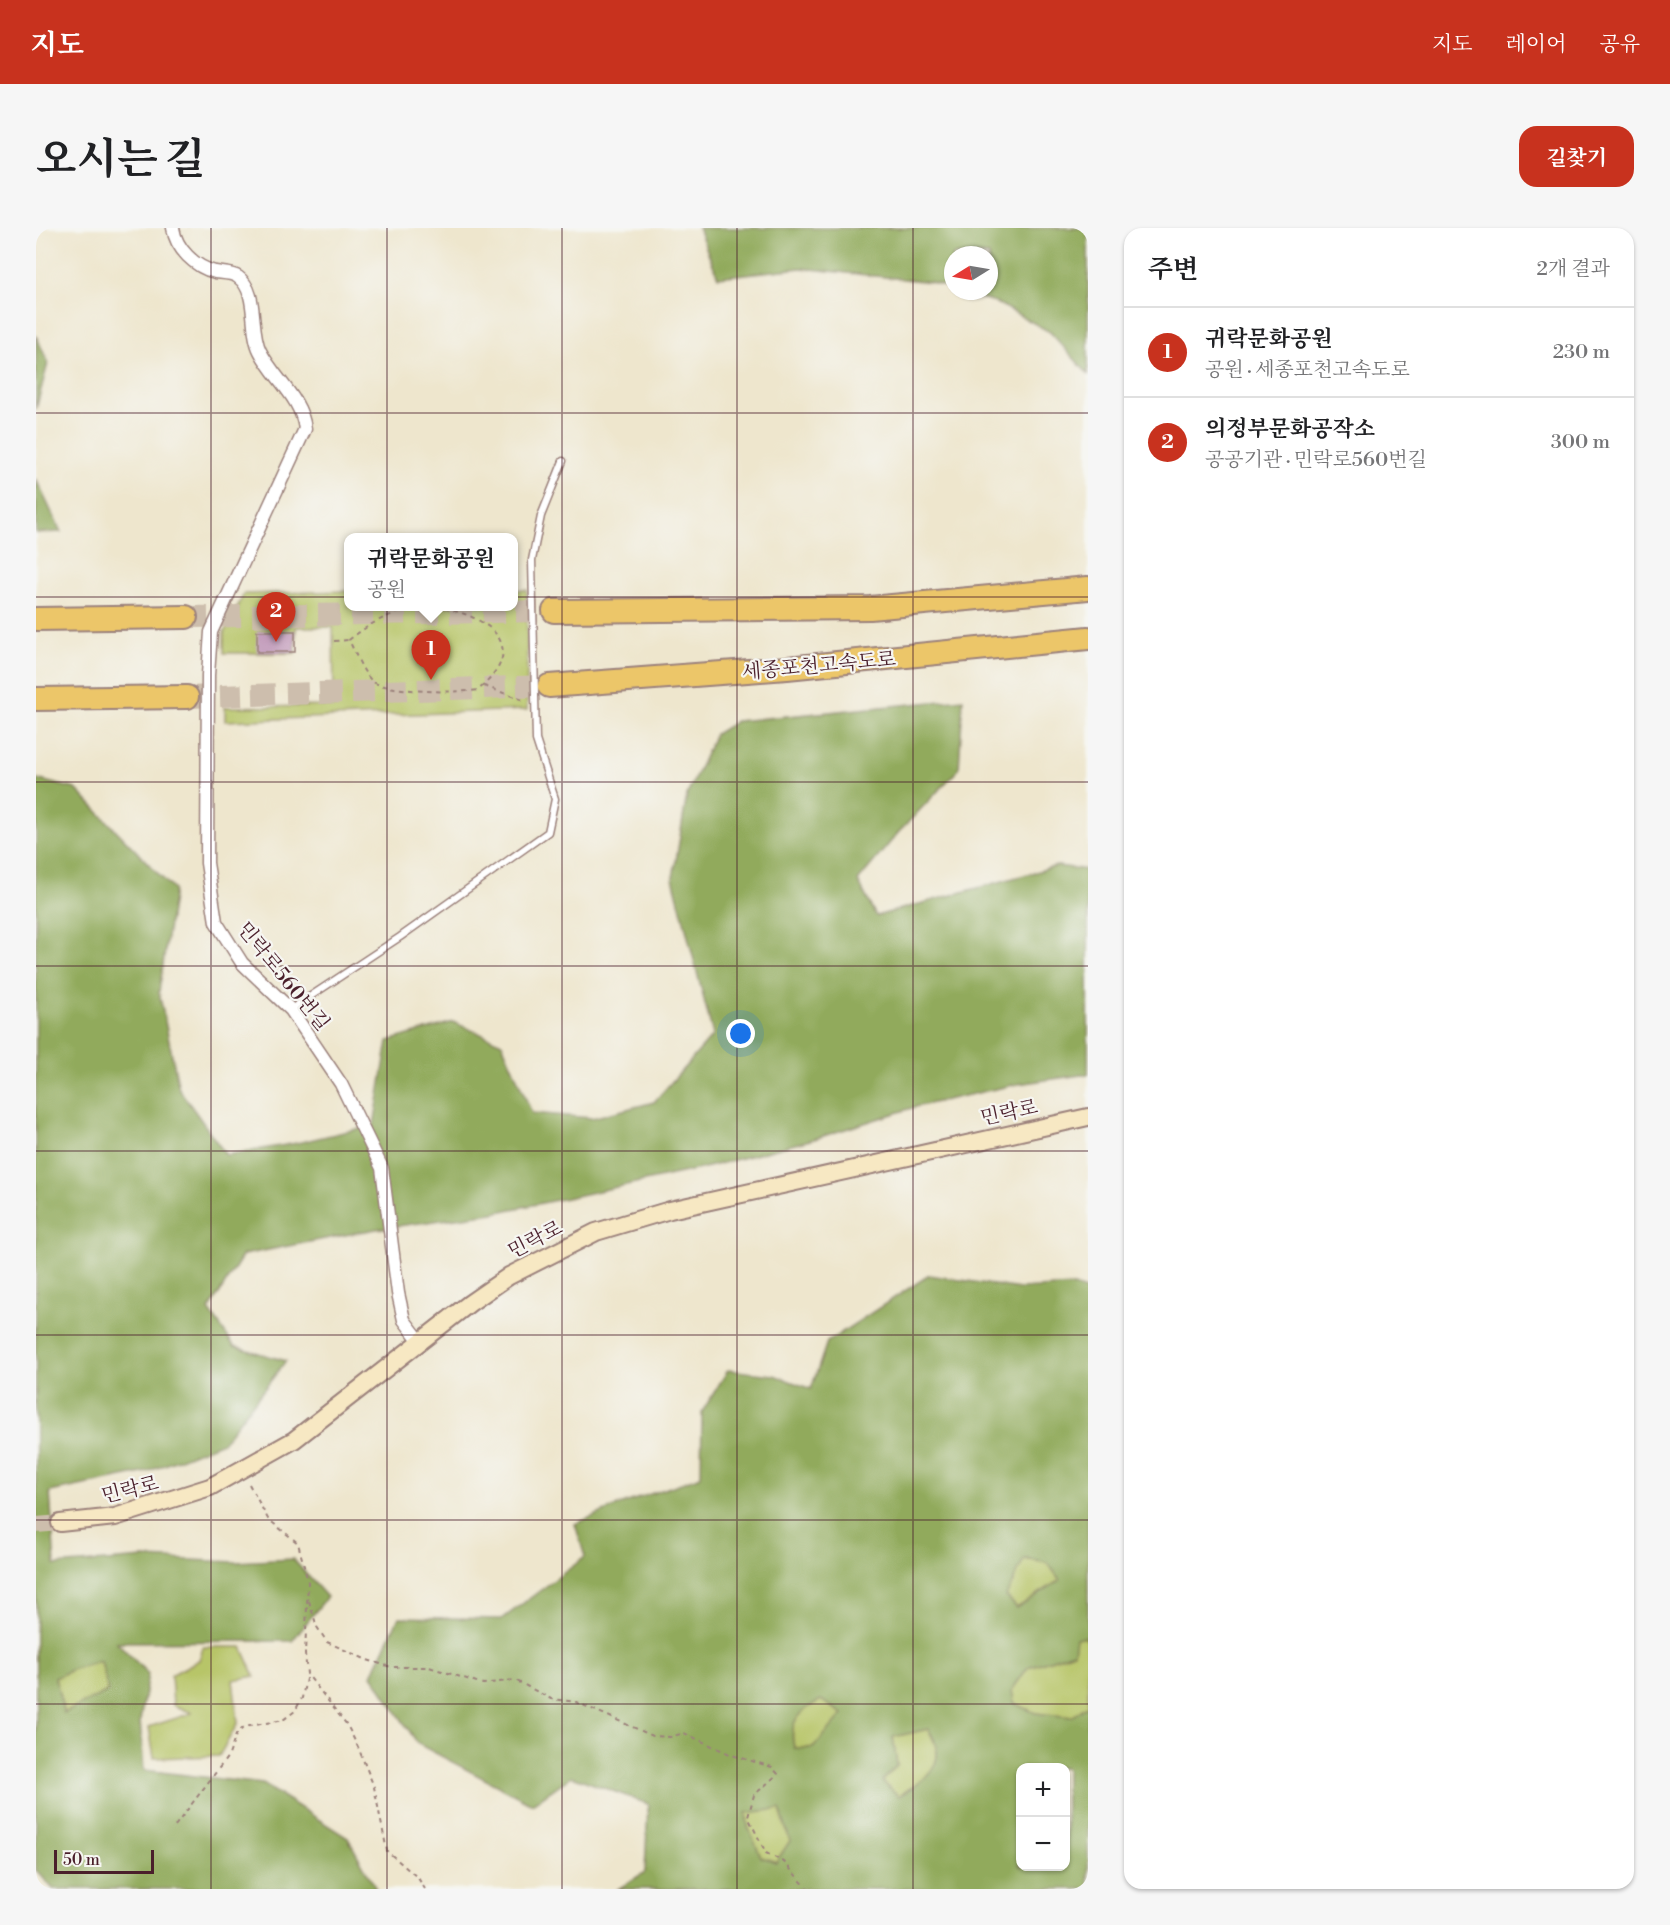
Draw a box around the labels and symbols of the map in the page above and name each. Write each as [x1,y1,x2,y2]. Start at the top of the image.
north arrow [944,246,998,300]
pin: 2 [256,592,296,642]
pin: 1 [412,630,450,680]
street label: 세종포천고속도로 [741,647,897,686]
street label: 민락로560번길 [231,917,334,1036]
your location [726,1019,755,1048]
street label: 민락로 [978,1095,1040,1132]
street label: 민락로 [504,1216,567,1265]
street label: 민락로 [99,1471,162,1510]
scale bar [54,1847,154,1874]

